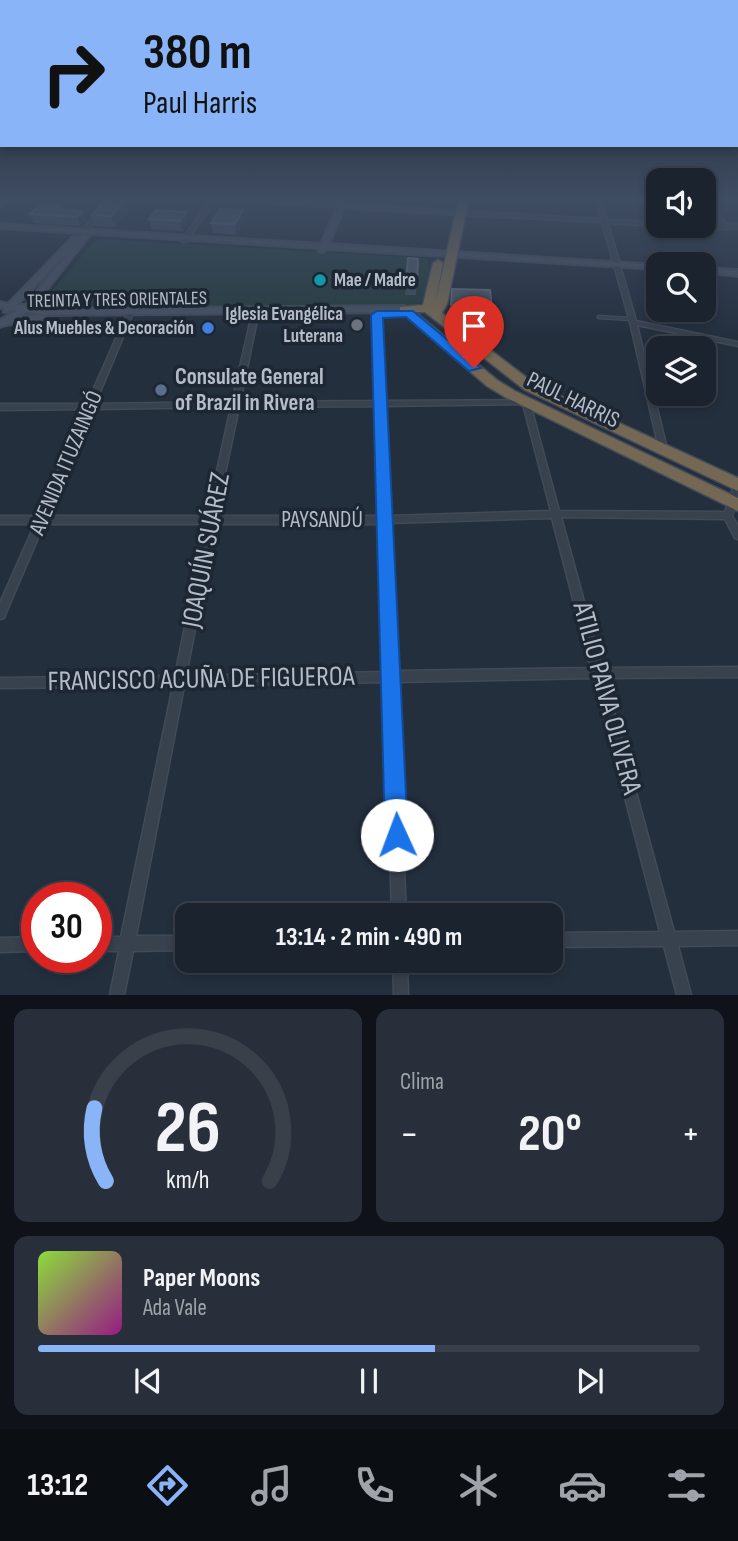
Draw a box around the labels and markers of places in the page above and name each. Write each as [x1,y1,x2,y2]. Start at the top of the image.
place label: Mae / Madre [334,269,416,292]
marker: Mae / Madre [312,272,328,288]
pin [444,296,504,368]
place label: Iglesia Evangélica Luterana [225,303,343,348]
place label: Alus Muebles & Decoración [13,317,194,340]
marker: Iglesia Evangélica Luterana [349,317,365,333]
marker: Alus Muebles & Decoración [200,320,216,336]
place label: Consulate General of Brazil in Rivera [175,363,324,417]
marker: Consulate General of Brazil in Rivera [153,382,169,398]

